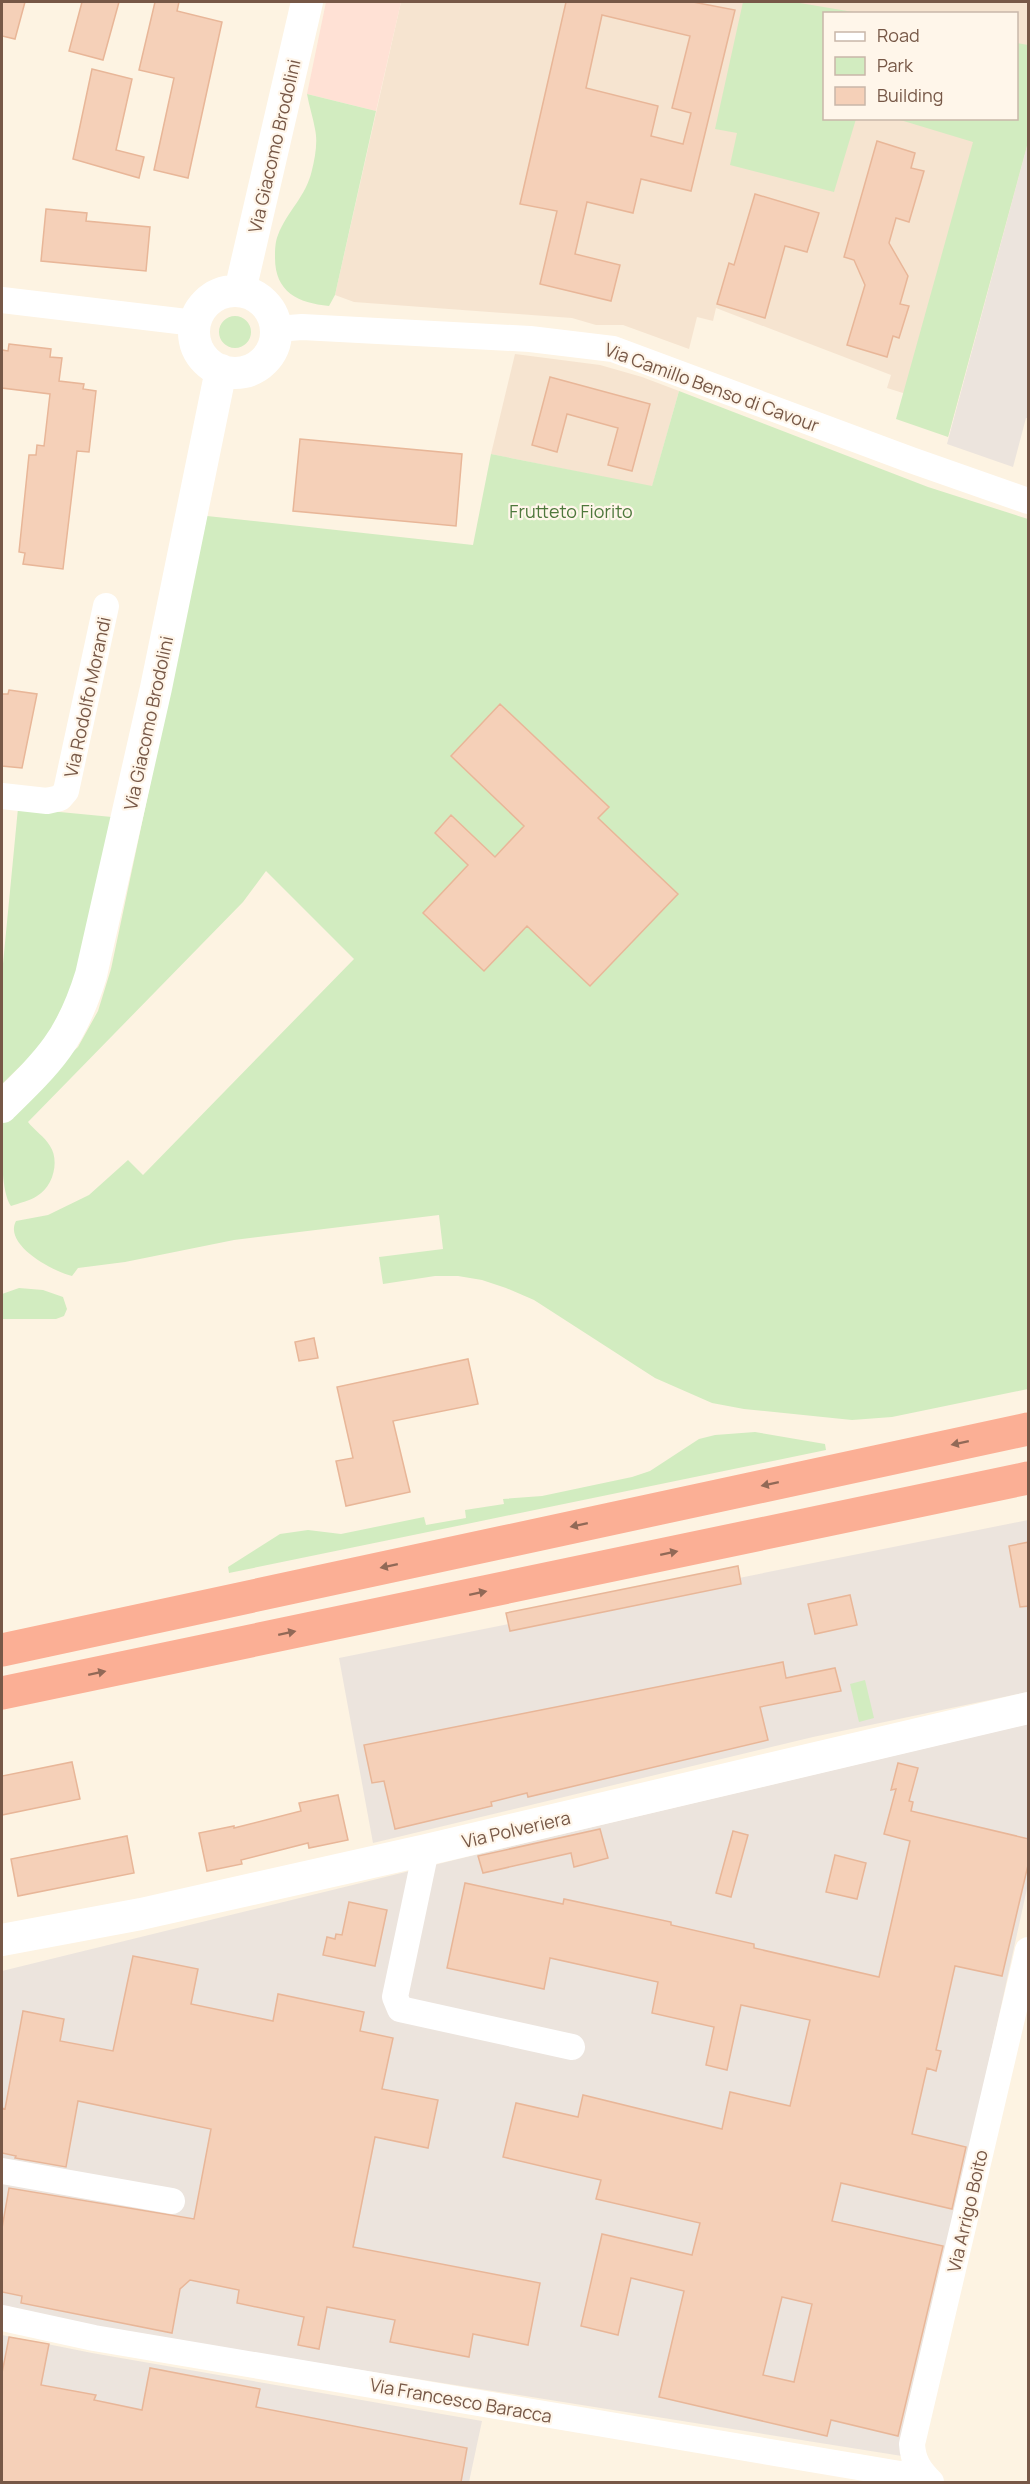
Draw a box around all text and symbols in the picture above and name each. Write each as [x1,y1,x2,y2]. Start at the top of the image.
legend [823,12,1018,120]
text: Road [877,23,920,47]
text: Park [877,53,914,77]
street label: Via Giacomo Brodolini [242,57,306,235]
text: Building [877,83,943,107]
street label: Via Camillo Benso di Cavour [601,337,823,437]
park label: Frutteto Fiorito [509,499,633,523]
street label: Via Rodolfo Morandi [58,615,116,779]
street label: Via Giacomo Brodolini [118,634,178,812]
one-way arrow [951,1439,970,1448]
one-way arrow [760,1480,779,1489]
one-way arrow [569,1521,588,1530]
one-way arrow [660,1548,679,1557]
one-way arrow [379,1562,398,1572]
one-way arrow [469,1588,488,1597]
one-way arrow [278,1628,297,1637]
one-way arrow [87,1668,106,1677]
street label: Via Polveriera [459,1805,573,1853]
street label: Via Arrigo Boito [941,2147,993,2275]
street label: Via Francesco Baracca [368,2372,554,2428]

